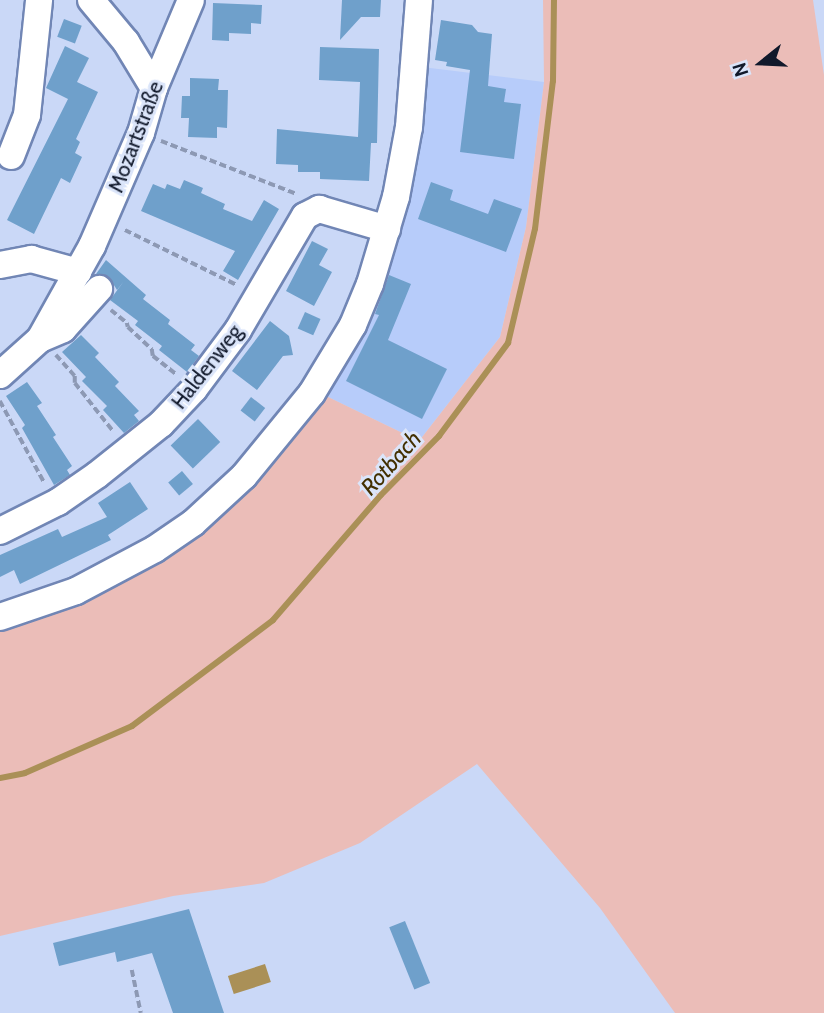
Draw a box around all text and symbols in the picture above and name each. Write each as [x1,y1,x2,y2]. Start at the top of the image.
north arrow [726,28,796,98]
text: N [728,60,754,80]
street label: Mozartstraße [103,78,169,196]
street label: Haldenweg [166,320,248,414]
water label: Rotbach [355,425,427,501]

